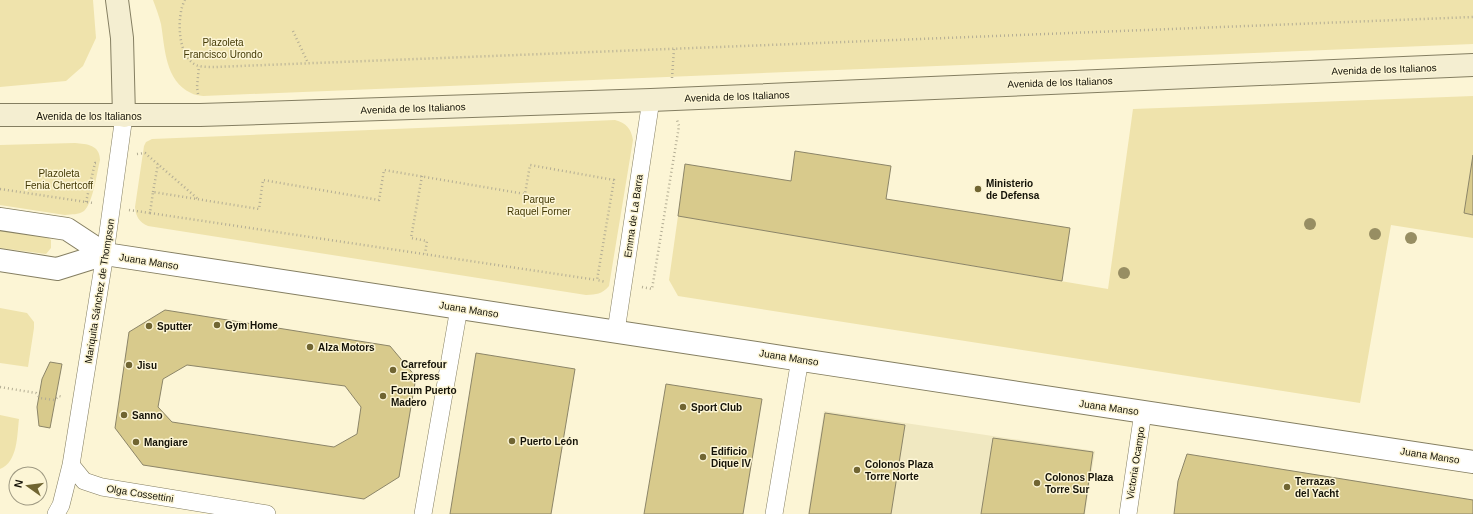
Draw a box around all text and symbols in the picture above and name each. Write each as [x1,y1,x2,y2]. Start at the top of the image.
park label: Plazoleta Francisco Urondo [184,37,263,60]
street label: Avenida de los Italianos [1331,62,1437,77]
street label: Avenida de los Italianos [1007,75,1113,90]
street label: Avenida de los Italianos [684,89,790,104]
street label: Avenida de los Italianos [360,101,466,116]
street label: Avenida de los Italianos [36,111,142,122]
park label: Plazoleta Fenia Chertcoff [25,168,93,191]
street label: Emma de La Barra [622,173,645,258]
place label: Ministerio de Defensa [986,178,1040,201]
marker: Ministerio de Defensa [973,184,983,194]
park label: Parque Raquel Forner [507,194,572,217]
street label: Mariquita Sánchez de Thompson [83,218,116,364]
street label: Juana Manso [118,251,180,272]
street label: Juana Manso [438,299,500,320]
marker: Gym Home [212,320,222,330]
place label: Gym Home [225,320,278,331]
marker: Sputter [144,321,154,331]
place label: Sputter [157,321,192,332]
marker: Alza Motors [305,342,315,352]
place label: Alza Motors [318,342,375,353]
street label: Juana Manso [758,347,820,368]
place label: Carrefour Express [401,359,447,382]
marker: Jisu [124,360,134,370]
place label: Jisu [137,360,157,371]
marker: Carrefour Express [388,365,398,375]
place label: Forum Puerto Madero [391,385,457,408]
marker: Forum Puerto Madero [378,391,388,401]
street label: Juana Manso [1078,398,1140,417]
marker: Sport Club [678,402,688,412]
place label: Sport Club [691,402,742,413]
marker: Sanno [119,410,129,420]
place label: Sanno [132,410,163,421]
street label: Victoria Ocampo [1124,425,1147,500]
marker: Puerto León [507,436,517,446]
place label: Puerto León [520,436,578,447]
marker: Mangiare [131,437,141,447]
place label: Mangiare [144,437,188,448]
street label: Juana Manso [1399,445,1461,466]
place label: Edificio Dique IV [711,446,751,469]
marker: Edificio Dique IV [698,452,708,462]
place label: Colonos Plaza Torre Norte [865,459,934,482]
marker: Colonos Plaza Torre Norte [852,465,862,475]
north arrow [8,466,48,506]
place label: Colonos Plaza Torre Sur [1045,472,1114,495]
place label: Terrazas del Yacht [1295,476,1339,499]
text: N [12,478,25,489]
marker: Colonos Plaza Torre Sur [1032,478,1042,488]
marker: Terrazas del Yacht [1282,482,1292,492]
street label: Olga Cossettini [106,483,174,504]

